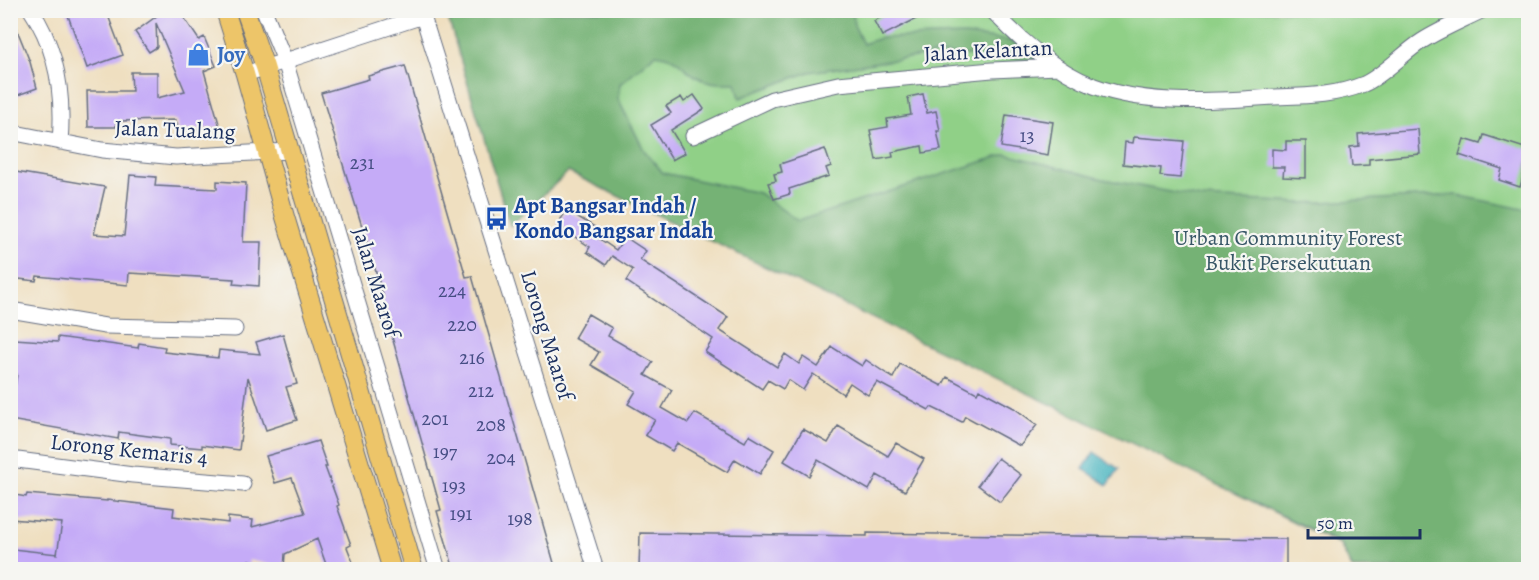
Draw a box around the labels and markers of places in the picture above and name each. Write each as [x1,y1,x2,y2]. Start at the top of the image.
place label: Joy [217,40,246,70]
shop icon: Joy [186,42,212,68]
place label: Apt Bangsar Indah / Kondo Bangsar Indah [513,191,714,246]
bus stop icon: Apt Bangsar Indah / Kondo Bangsar Indah [483,206,509,232]

